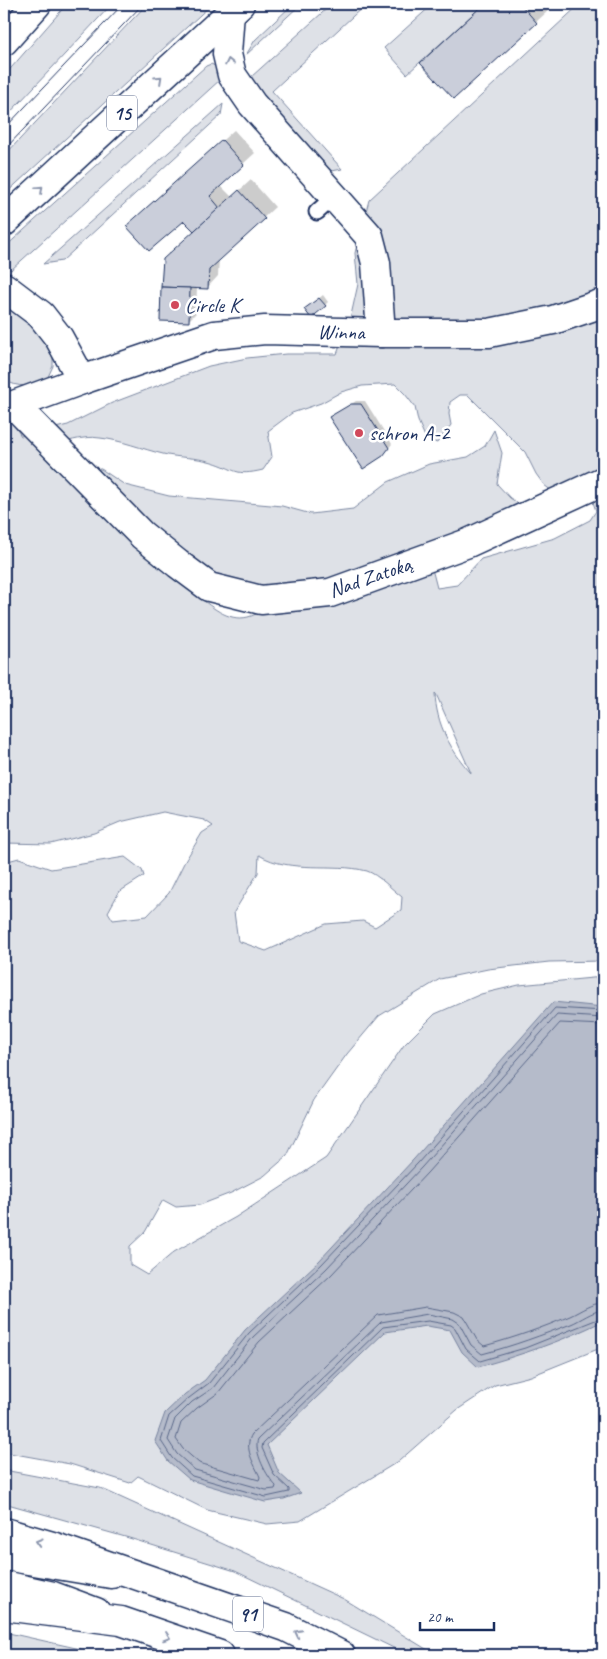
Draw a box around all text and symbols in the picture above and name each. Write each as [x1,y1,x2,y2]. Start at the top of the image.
one-way arrow [224,58,235,67]
one-way arrow [153,76,162,85]
road number: 15 [107,96,137,130]
one-way arrow [34,186,43,195]
place label: Circle K [185,292,244,318]
marker: Circle K [169,299,181,311]
street label: Winna [317,319,366,345]
place label: schron A-2 [369,420,451,446]
marker: schron A-2 [353,427,365,439]
street label: Nad Zatoką [325,550,416,603]
one-way arrow [36,1538,44,1548]
road number: 91 [233,1596,263,1632]
scale bar [420,1599,493,1631]
text: 20 m [427,1608,454,1627]
one-way arrow [294,1629,303,1639]
one-way arrow [162,1631,171,1641]

